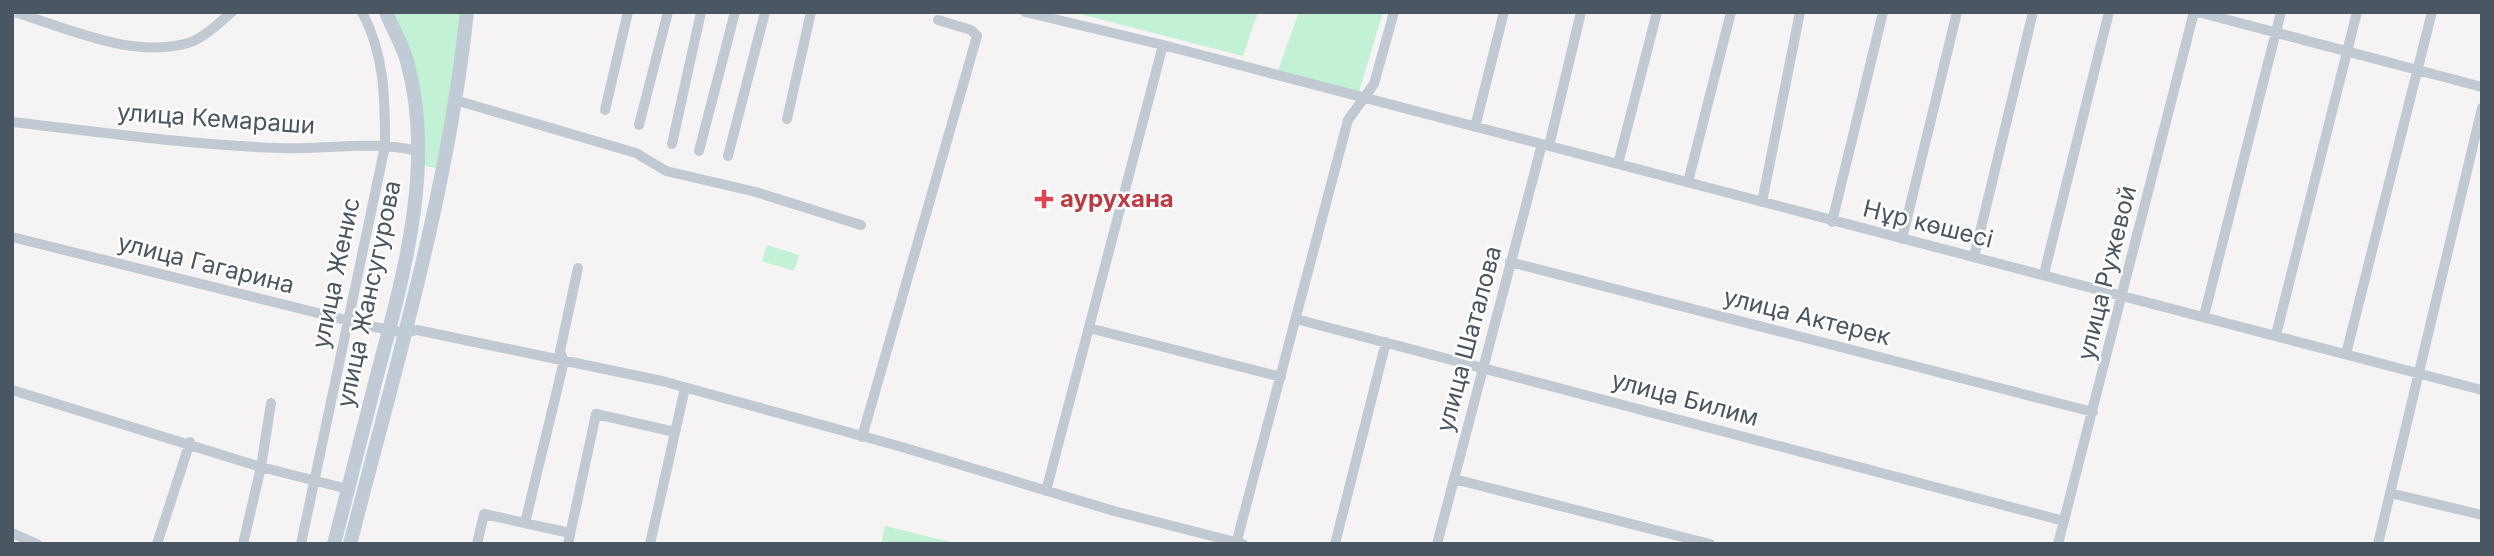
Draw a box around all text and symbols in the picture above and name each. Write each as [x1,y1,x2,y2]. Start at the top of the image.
street label: улица Кемараши [116,97,316,140]
street label: улица Жансугурова [330,178,407,410]
street label: улица Ружевой [2071,183,2142,363]
place label: аурухана [1060,184,1174,213]
marker: аурухана [1034,189,1054,209]
street label: Нұр көшесі [1860,193,1996,254]
street label: улица Женис [305,195,366,351]
street label: улица Гагарина [115,228,297,299]
street label: улица Шаталова [1430,243,1507,435]
street label: улица Актерек [1721,282,1894,351]
street label: улица Билим [1608,365,1762,432]

